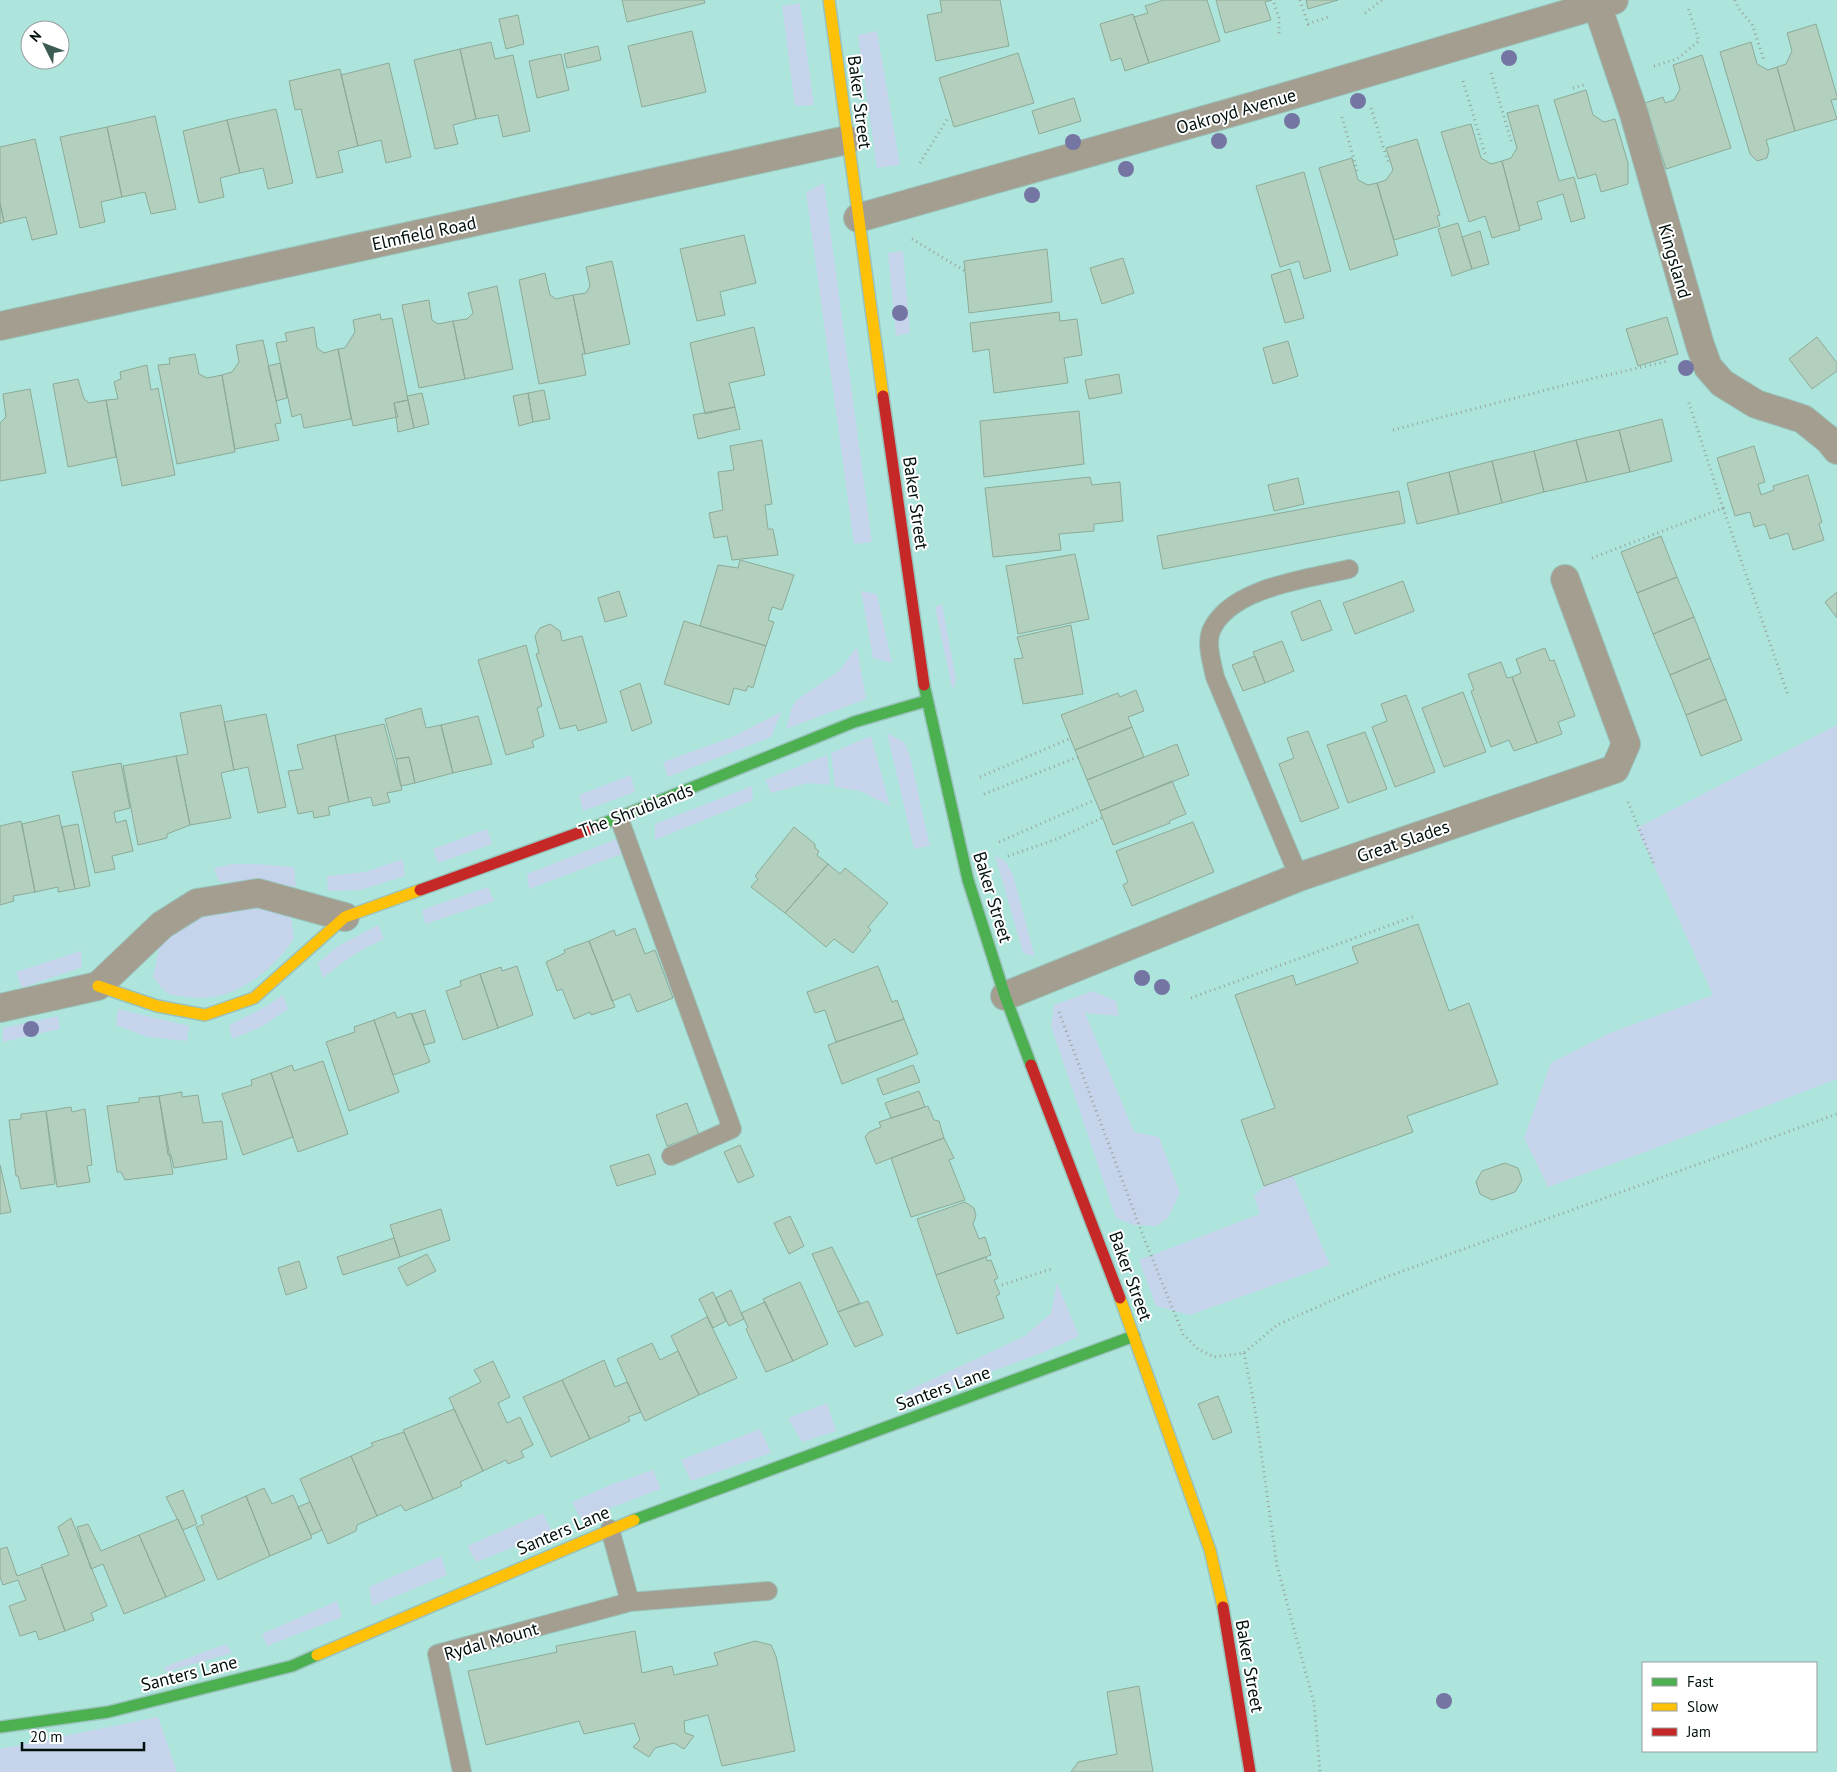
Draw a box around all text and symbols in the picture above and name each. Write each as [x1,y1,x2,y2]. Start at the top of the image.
north arrow [20,20,70,70]
text: N [26,27,45,46]
street label: Baker Street [843,54,877,150]
street label: Oakroyd Avenue [1173,83,1299,139]
street label: Elmfield Road [370,211,478,255]
street label: Kingsland [1653,221,1697,301]
street label: Baker Street [898,455,934,551]
street label: The Shrublands [576,778,696,842]
street label: Great Slades [1354,814,1452,868]
street label: Baker Street [968,849,1018,945]
street label: Baker Street [1104,1228,1158,1324]
street label: Santers Lane [893,1360,993,1416]
street label: Santers Lane [513,1500,613,1560]
street label: Rydal Mount [441,1617,541,1665]
street label: Baker Street [1231,1618,1269,1714]
street label: Santers Lane [138,1650,240,1696]
legend [1642,1662,1817,1752]
text: Fast [1687,1672,1714,1691]
text: Slow [1687,1697,1718,1716]
scale bar [22,1720,145,1752]
text: Jam [1686,1722,1711,1741]
text: 20 m [30,1727,63,1746]

